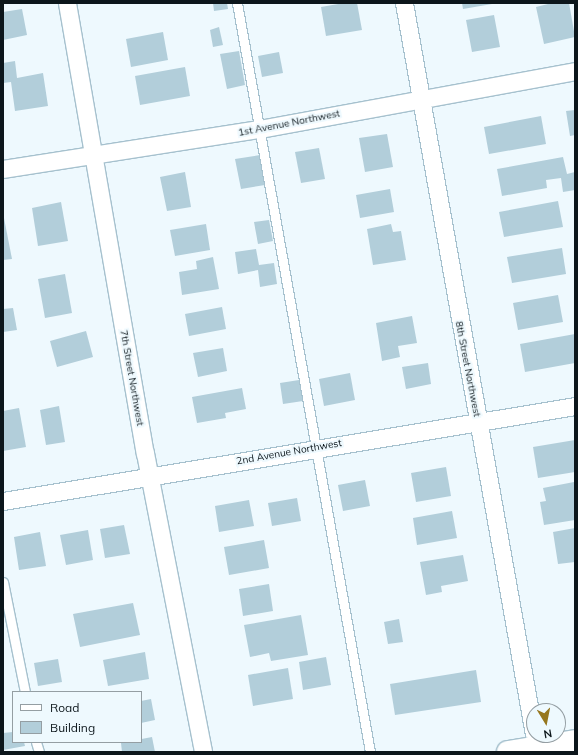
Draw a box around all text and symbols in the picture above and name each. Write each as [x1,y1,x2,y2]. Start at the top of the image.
street label: 1st Avenue Northwest [237,107,341,139]
street label: 8th Street Northwest [453,320,483,418]
street label: 7th Street Northwest [118,329,146,427]
street label: 2nd Avenue Northwest [235,437,343,467]
legend [12,691,142,743]
text: Road [50,700,79,715]
north arrow [526,703,566,743]
text: Building [50,720,95,735]
text: N [543,726,553,741]

